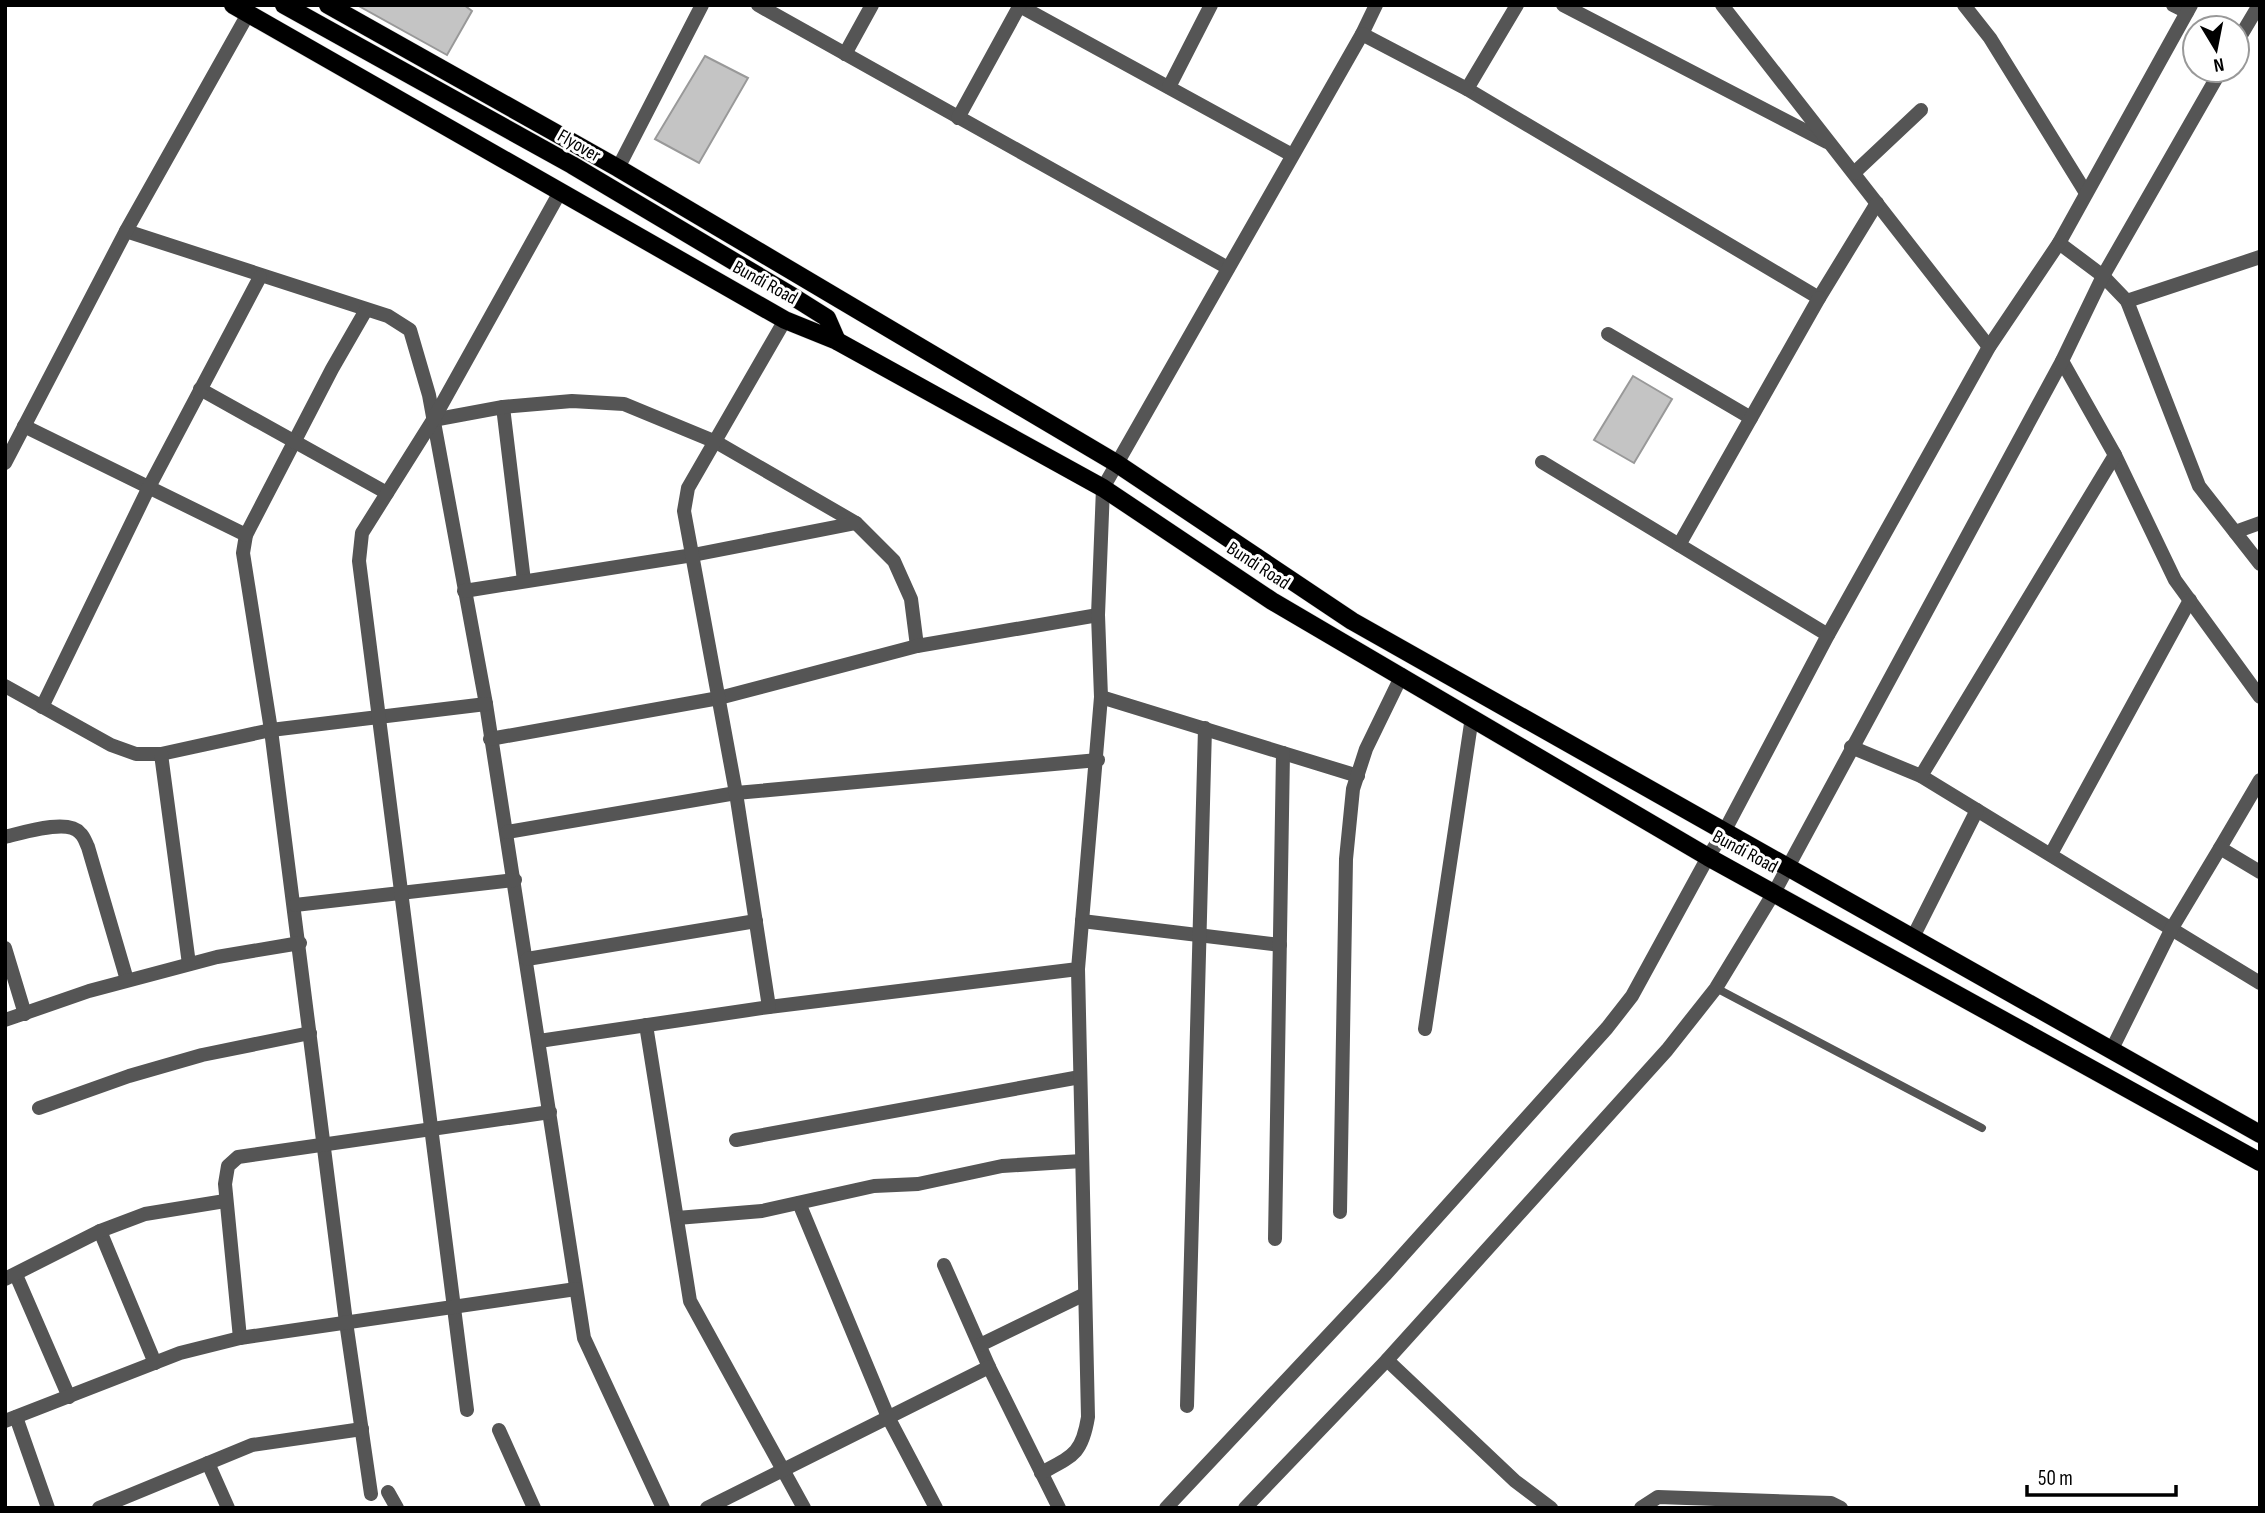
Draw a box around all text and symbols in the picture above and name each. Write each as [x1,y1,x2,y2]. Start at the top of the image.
north arrow [2181,14,2251,84]
text: N [2212,52,2226,76]
street label: Flyover [553,125,605,168]
street label: Bundi Road [729,256,801,310]
street label: Bundi Road [1222,537,1294,595]
street label: Bundi Road [1708,825,1782,879]
scale bar [2027,1454,2176,1498]
text: 50 m [2038,1466,2073,1491]

